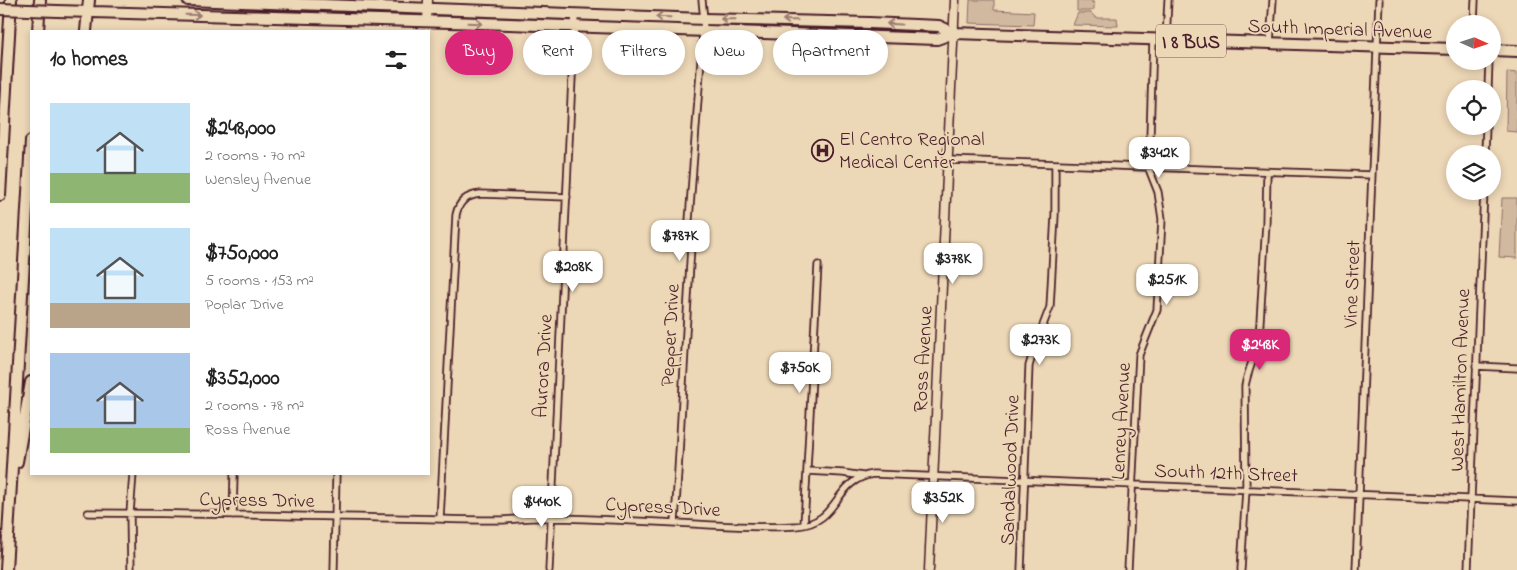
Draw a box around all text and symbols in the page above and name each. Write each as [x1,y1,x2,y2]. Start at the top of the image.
one-way arrow [185,11,201,20]
one-way arrow [655,13,671,22]
street label: South Imperial Avenue [1247,13,1433,48]
one-way arrow [720,14,736,24]
one-way arrow [782,15,798,25]
north arrow [1446,15,1501,70]
map controls [1446,15,1501,200]
one-way arrow [467,18,483,27]
one-way arrow [887,19,903,29]
road number: I 8 BUS [1156,24,1226,58]
chip: Buy [445,30,513,75]
chip: Rent [523,30,592,75]
chip: Filters [602,30,685,75]
chip: New [695,30,763,75]
chip: Apartment [773,30,888,75]
text: 10 homes [50,45,128,75]
icon: filters [382,46,410,74]
button: locate [1446,80,1501,135]
text: $248,000 [205,114,276,144]
icon: home [90,123,150,183]
place label: El Centro Regional Medical Center [839,126,985,178]
pin: $342K [1124,136,1194,179]
hospital icon: El Centro Regional Medical Center [811,138,835,162]
text: $342K [1140,141,1178,165]
text: 2 rooms · 70 m² [205,144,305,168]
button: layers [1446,145,1501,200]
text: Wensley Avenue [205,168,311,192]
pin: $787K [645,220,715,262]
text: $787K [662,224,698,248]
text: $750,000 [205,239,278,269]
street label: Vine Street [1337,239,1370,330]
pin: $378K [918,242,988,285]
text: $378K [935,247,971,271]
icon: home [90,248,150,308]
pin: $208K [538,250,608,293]
text: $208K [554,255,592,279]
pin: $251K [1132,264,1202,306]
text: $251K [1147,268,1187,292]
text: 5 rooms · 153 m² [205,269,314,293]
street label: Pepper Drive [654,283,689,387]
street label: West Hamilton Avenue [1444,288,1479,472]
text: Poplar Drive [205,293,284,317]
street label: Ross Avenue [907,305,942,413]
street label: Aurora Drive [527,313,562,419]
pin: $273K [1005,324,1075,366]
text: $273K [1021,328,1059,352]
pin: $248K [1225,328,1295,371]
text: $248K [1241,333,1279,357]
pin: $750K [765,352,835,394]
text: $750K [780,356,820,380]
street label: Lenrey Avenue [1105,362,1140,480]
text: $352,000 [205,364,280,394]
icon: home [90,373,150,433]
text: 2 rooms · 78 m² [205,394,304,418]
street label: Sandalwood Drive [994,394,1029,546]
text: Ross Avenue [205,418,290,442]
street label: South 12th Street [1154,457,1299,492]
pin: $352K [908,482,978,524]
street label: Cypress Drive [199,486,315,517]
pin: $440K [507,486,577,528]
text: $352K [922,486,964,510]
text: $440K [523,490,561,514]
street label: Cypress Drive [605,491,721,526]

